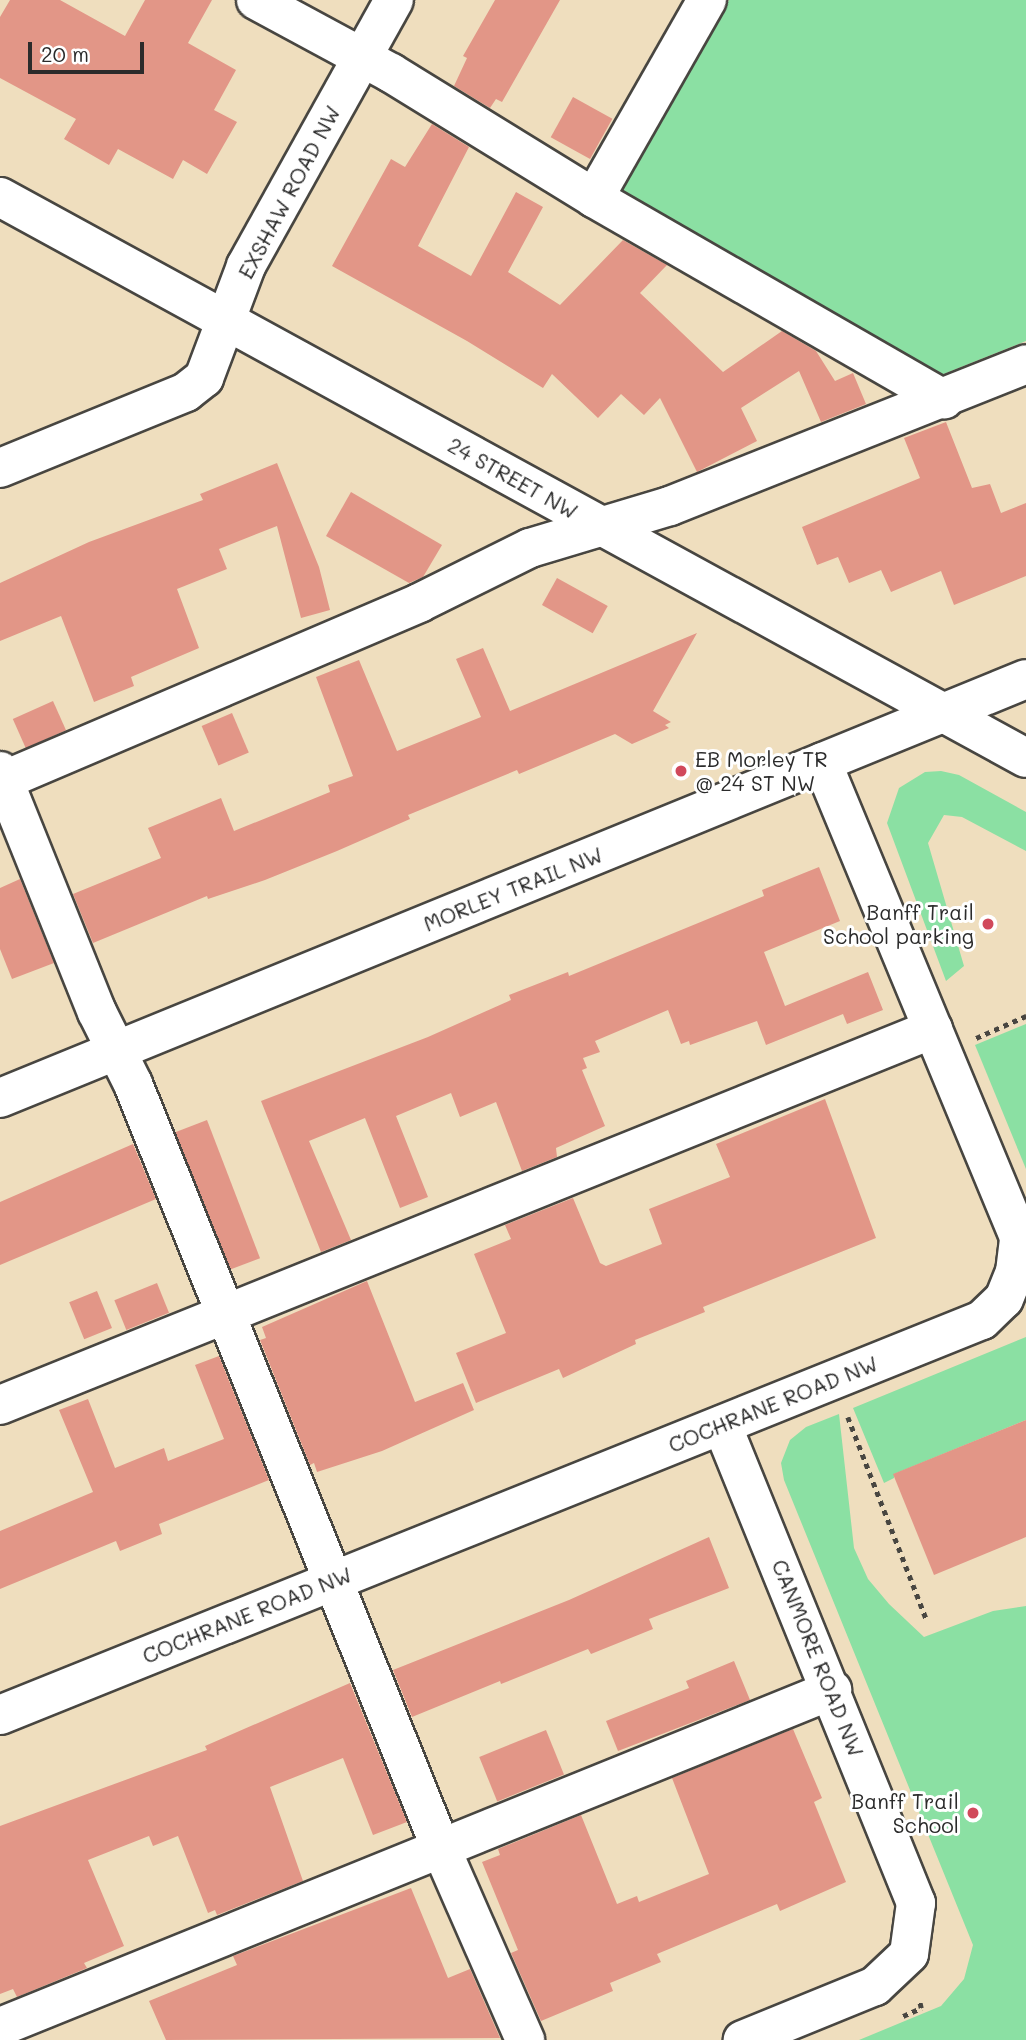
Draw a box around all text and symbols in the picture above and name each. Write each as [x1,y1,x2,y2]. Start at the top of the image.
scale bar [32,28,147,72]
text: 20 m [41,40,89,67]
street label: EXSHAW ROAD NW [233,101,345,283]
street label: 24 STREET NW [444,432,582,524]
place label: EB Morley TR @ 24 ST NW [695,746,828,796]
marker: EB Morley TR @ 24 ST NW [673,763,689,779]
street label: MORLEY TRAIL NW [420,842,606,936]
place label: Banff Trail School parking [823,899,974,949]
marker: Banff Trail School parking [980,916,996,932]
street label: COCHRANE ROAD NW [665,1350,881,1458]
street label: CANMORE ROAD NW [767,1556,869,1760]
street label: COCHRANE ROAD NW [139,1561,355,1669]
place label: Banff Trail School [851,1788,959,1838]
marker: Banff Trail School [965,1805,981,1821]

